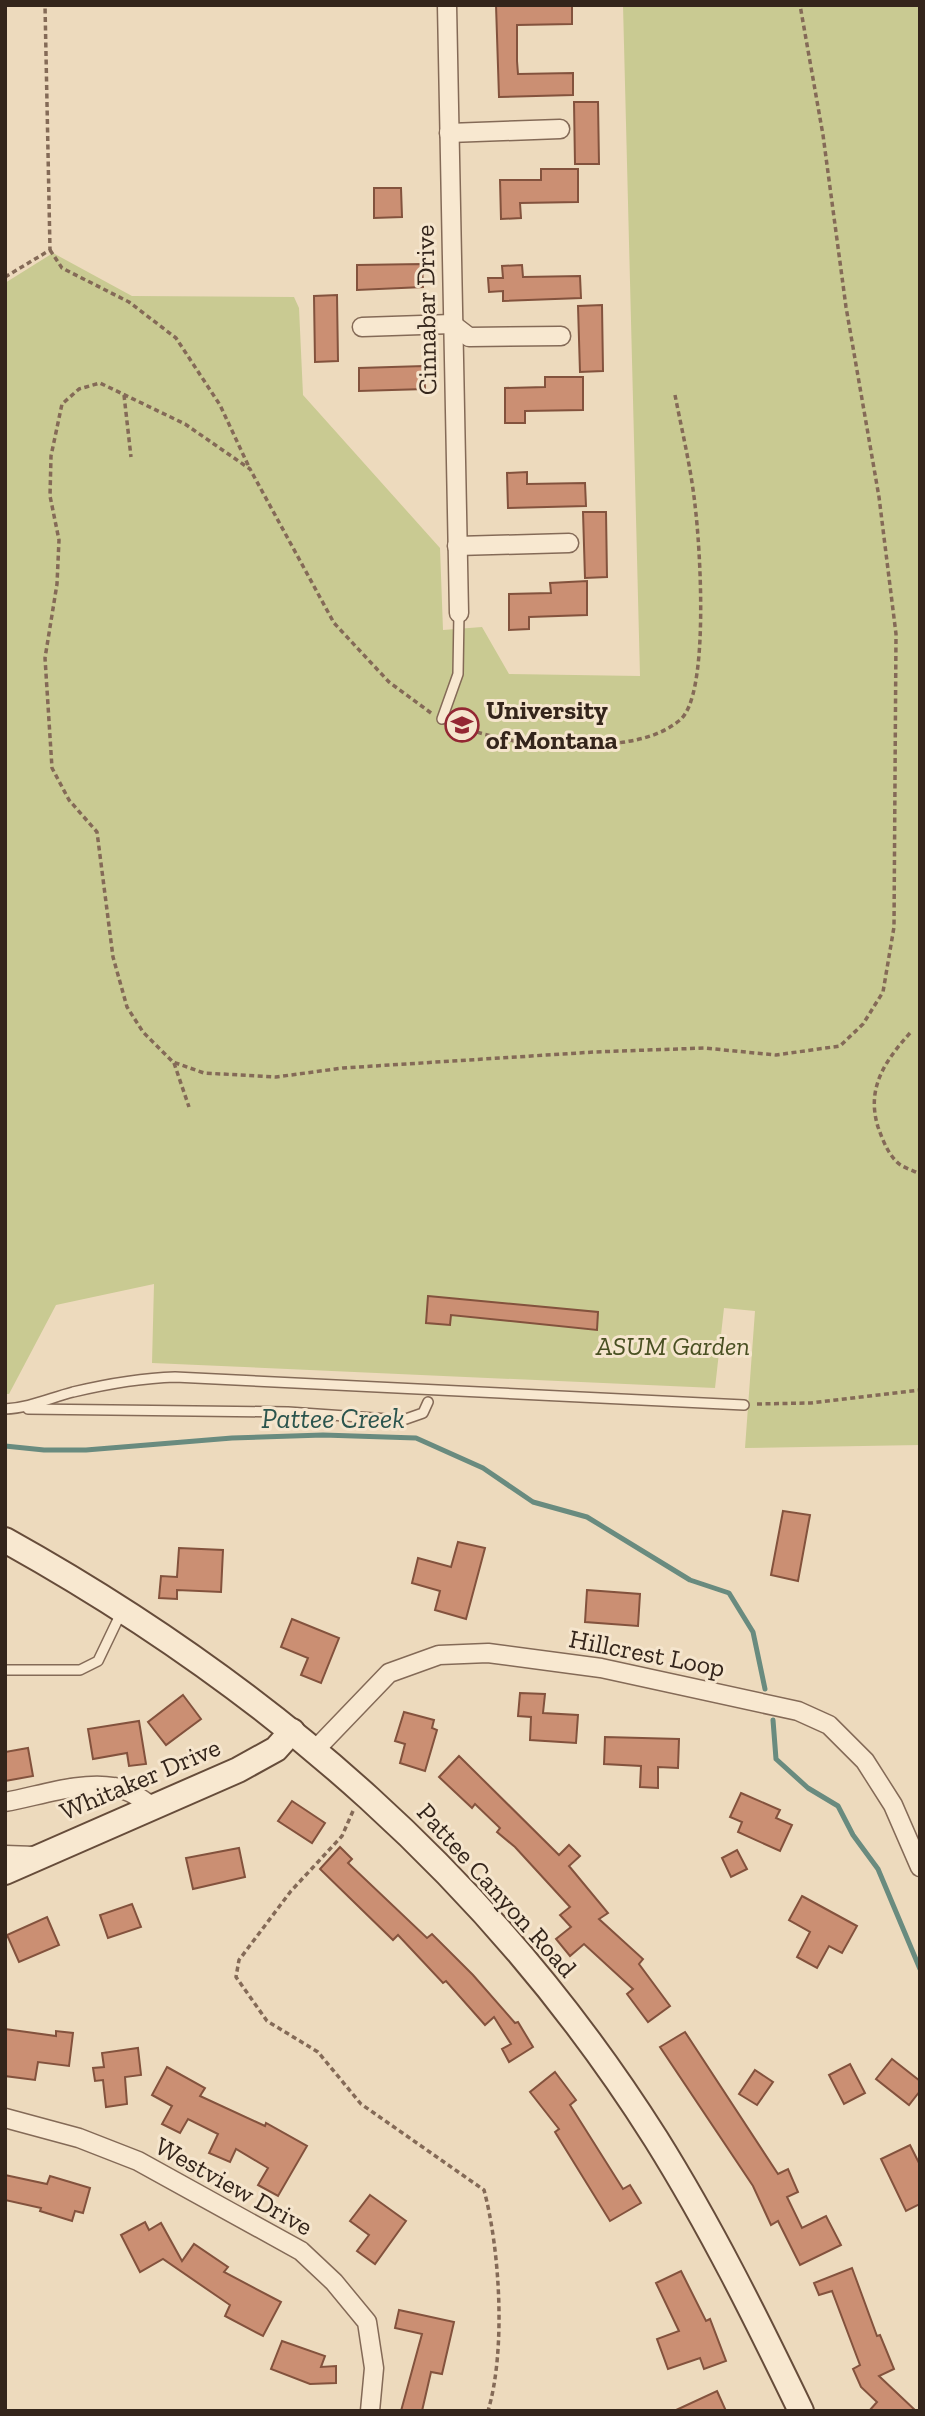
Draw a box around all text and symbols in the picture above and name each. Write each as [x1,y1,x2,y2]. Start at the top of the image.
street label: Cinnabar Drive [409,224,443,396]
place label: University of Montana [486,694,618,756]
school or university icon: University of Montana [443,706,481,744]
park label: ASUM Garden [595,1330,750,1362]
water label: Pattee Creek [261,1402,405,1435]
street label: Hillcrest Loop [566,1622,728,1684]
street label: Whitaker Drive [55,1731,225,1827]
street label: Pattee Canyon Road [410,1796,584,1984]
street label: Westview Drive [150,2130,318,2242]

